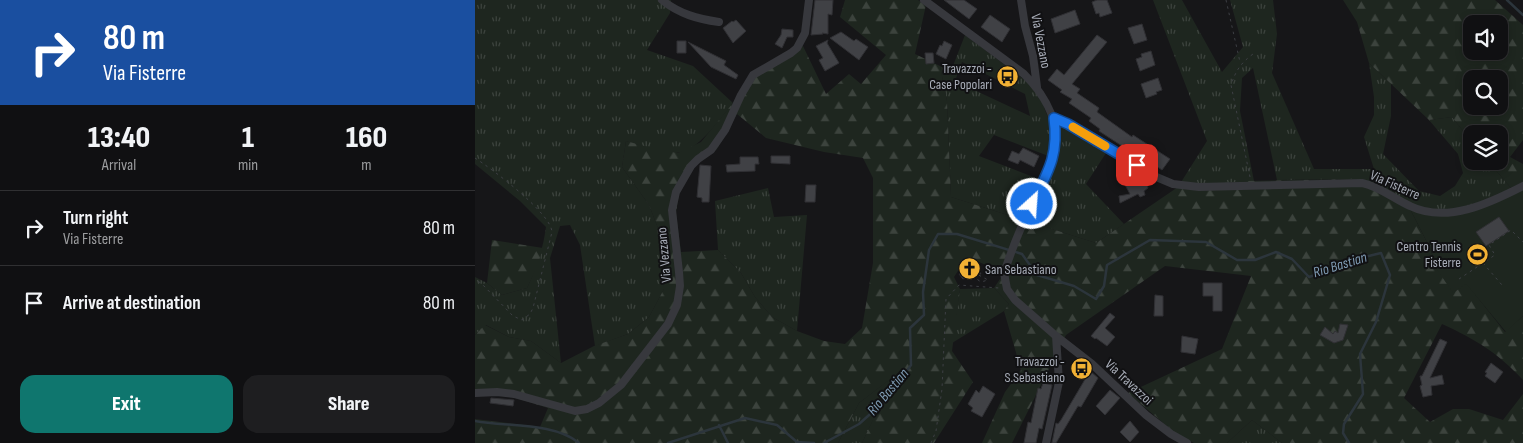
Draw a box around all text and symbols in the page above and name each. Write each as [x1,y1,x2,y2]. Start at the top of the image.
street label: Via Vezzano [1027,12,1055,70]
map controls [1463,15,1508,170]
button: sound [1463,15,1508,60]
text: 80 m [103,17,165,60]
icon: right [20,20,85,85]
text: Via Fisterre [103,60,186,87]
place label: Travazzoi - Case Popolari [929,60,992,93]
bus stop icon: Travazzoi - Case Popolari [996,64,1020,88]
button: search [1463,70,1508,115]
text: 13:40 [88,120,150,156]
text: 1 [242,120,254,156]
text: 160 [346,120,387,156]
button: layers [1463,125,1508,170]
pin [1116,144,1158,186]
icon: arrive [1123,151,1151,179]
text: Arrival [102,156,136,175]
text: min [238,156,258,175]
text: m [361,156,372,175]
street label: Via Fisterre [1367,166,1423,204]
position arrow [1005,177,1057,229]
text: Turn right [63,207,128,230]
icon: right [20,214,48,242]
text: 80 m [423,217,455,240]
street label: Via Vezzano [653,227,675,283]
text: Via Fisterre [63,230,123,249]
place label: Centro Tennis Fisterre [1397,238,1461,271]
sports icon: Centro Tennis Fisterre [1465,242,1489,266]
water label: Rio Bastian [1311,248,1369,282]
church icon: San Sebastiano [957,257,981,281]
place label: San Sebastiano [985,261,1057,278]
icon: arrive [20,289,48,317]
text: Arrive at destination [63,292,201,315]
text: 80 m [423,292,455,315]
place label: Travazzoi - S.Sebastiano [1004,353,1065,386]
street label: Via Travazzoi [1102,356,1156,408]
bus stop icon: Travazzoi - S.Sebastiano [1069,357,1093,381]
water label: Rio Bastian [863,365,913,419]
button: Exit [20,375,233,433]
button: Share [243,375,455,433]

